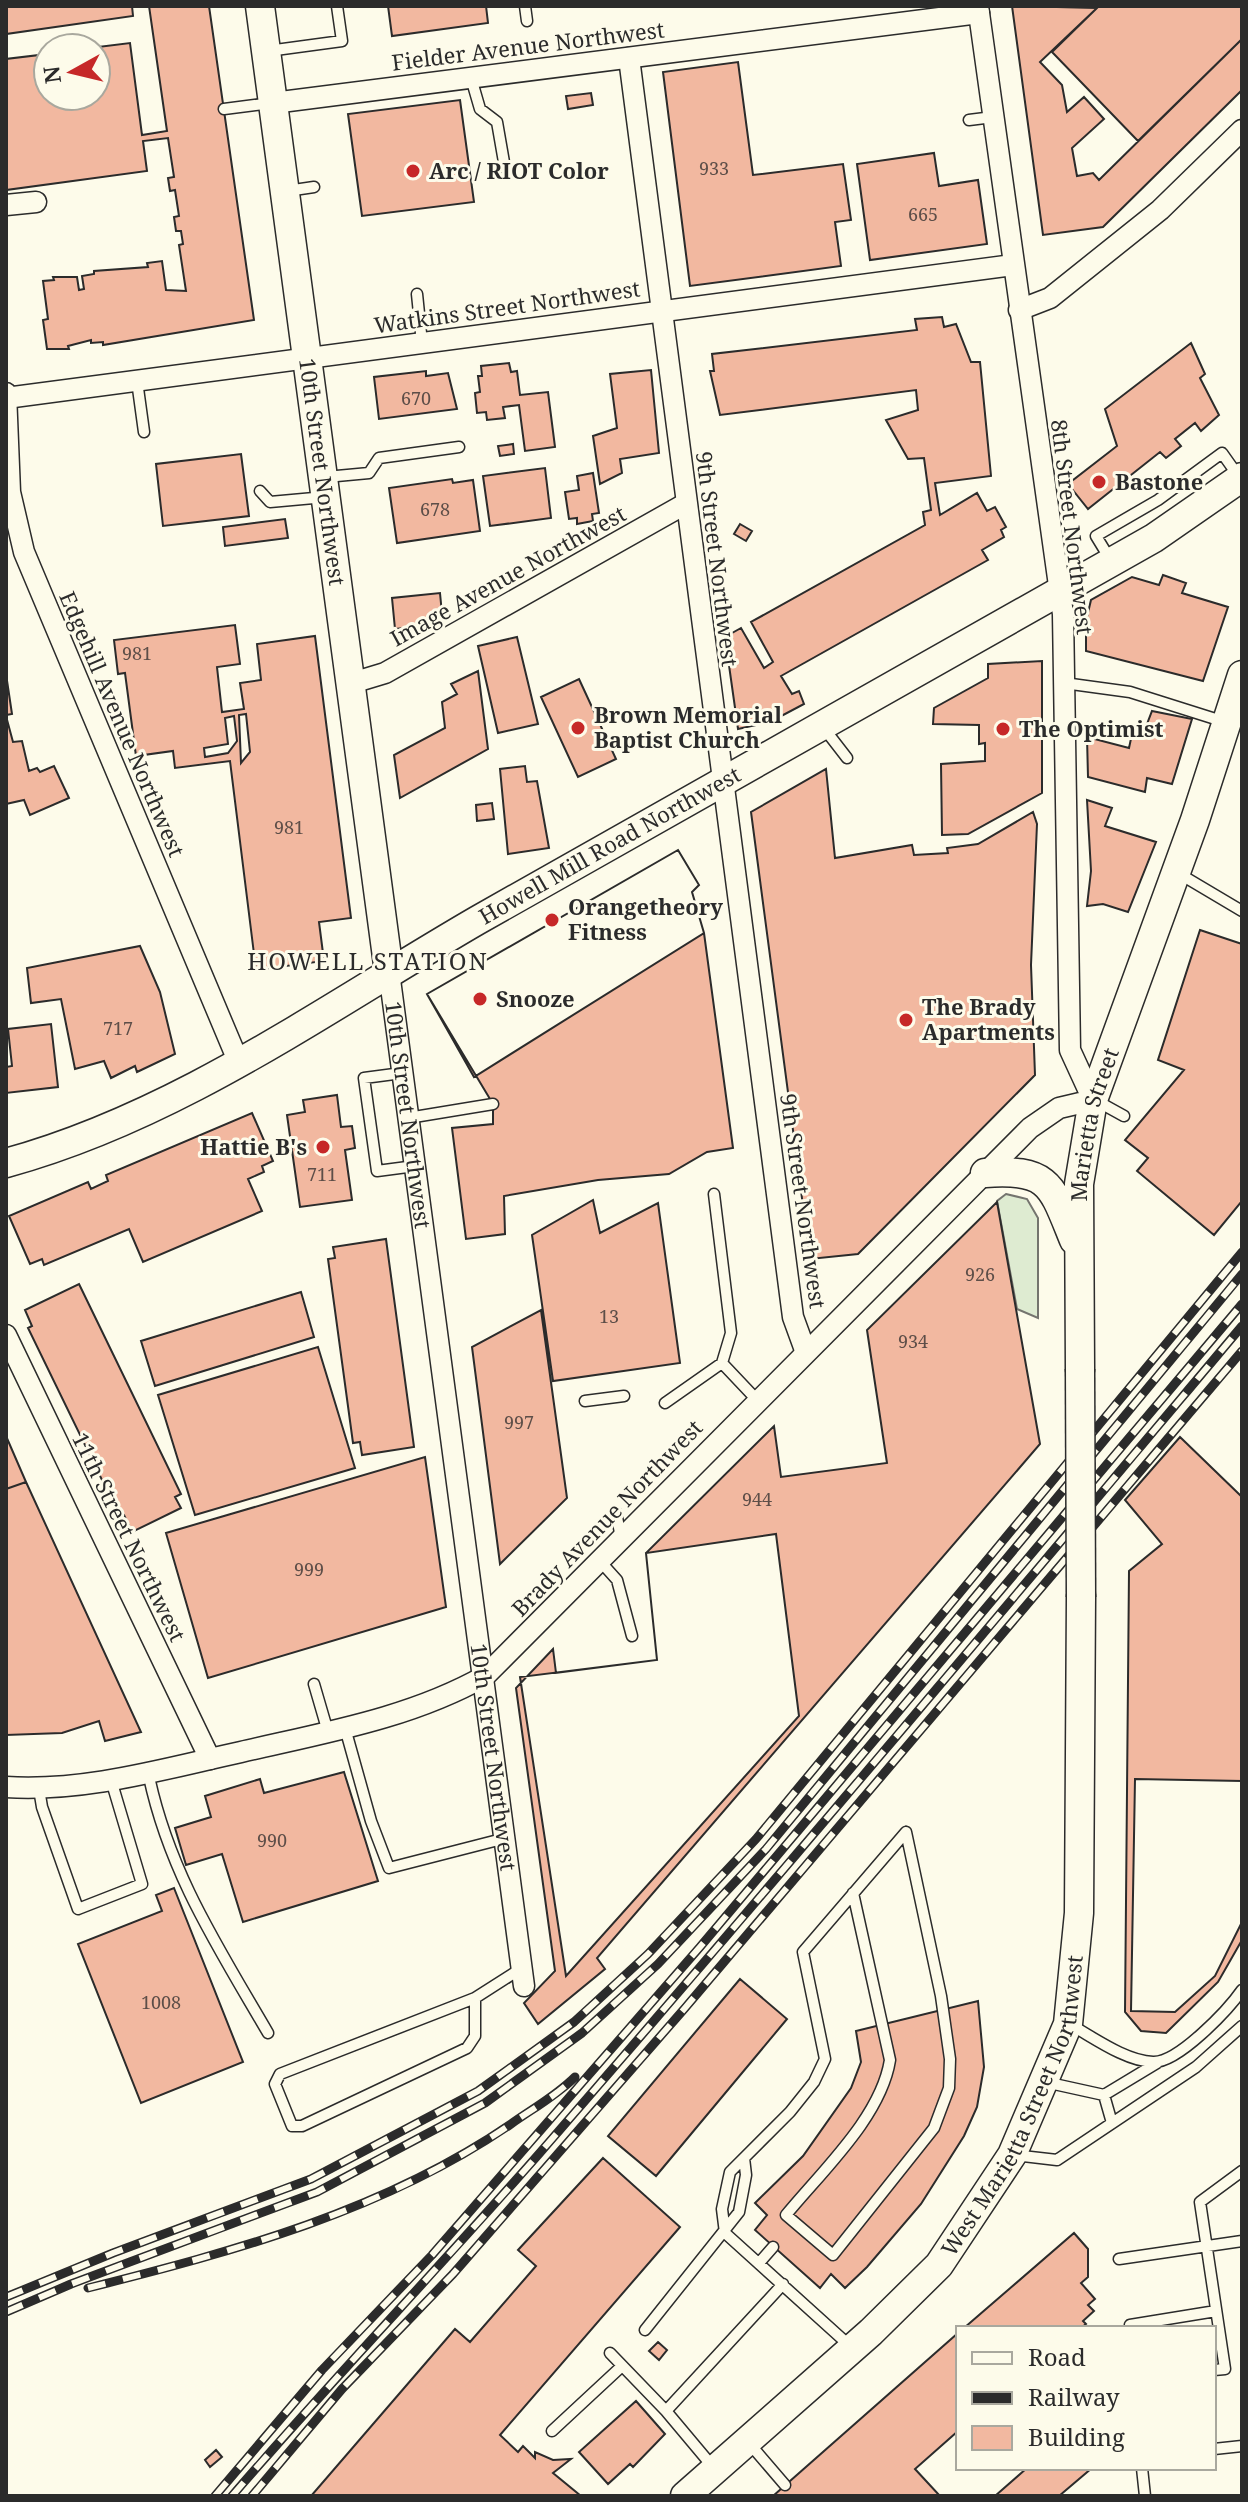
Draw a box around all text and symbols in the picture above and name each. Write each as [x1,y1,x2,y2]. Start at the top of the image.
street label: Fielder Avenue Northwest [390,13,666,77]
north arrow [32,32,112,112]
text: N [35,64,67,86]
place label: Arc / RIOT Color [429,155,609,185]
house number: 933 [699,156,729,180]
marker: Arc / RIOT Color [404,162,422,180]
house number: 665 [908,202,938,226]
street label: Watkins Street Northwest [372,272,642,340]
street label: 10th Street Northwest [293,356,353,588]
house number: 670 [401,386,431,410]
street label: 8th Street Northwest [1045,417,1101,637]
street label: 9th Street Northwest [690,449,746,669]
place label: Bastone [1115,466,1203,496]
marker: Bastone [1090,473,1108,491]
house number: 678 [420,497,450,521]
street label: Image Avenue Northwest [384,498,631,652]
street label: Edgehill Avenue Northwest [53,586,193,861]
house number: 981 [122,641,152,665]
place label: Brown Memorial Baptist Church [594,699,782,754]
place label: The Optimist [1019,713,1164,743]
marker: Brown Memorial Baptist Church [569,719,587,737]
marker: The Optimist [994,720,1012,738]
street label: Howell Mill Road Northwest [473,758,746,931]
house number: 981 [274,815,304,839]
place label: Orangetheory Fitness [568,891,723,946]
marker: Orangetheory Fitness [543,911,561,929]
district label: HOWELL STATION [247,944,489,977]
place label: Snooze [496,983,575,1013]
marker: Snooze [471,990,489,1008]
place label: The Brady Apartments [922,991,1055,1046]
street label: 10th Street Northwest [379,999,439,1230]
marker: The Brady Apartments [897,1011,915,1029]
house number: 717 [103,1016,133,1040]
street label: Marietta Street [1063,1043,1125,1202]
street label: 9th Street Northwest [774,1091,834,1311]
place label: Hattie B's [200,1131,307,1161]
marker: Hattie B's [314,1138,332,1156]
house number: 711 [307,1162,337,1186]
house number: 926 [965,1262,995,1286]
house number: 13 [599,1304,619,1328]
house number: 934 [898,1329,928,1353]
house number: 997 [504,1410,534,1434]
street label: Brady Avenue Northwest [504,1412,708,1622]
street label: 11th Street Northwest [66,1427,194,1646]
house number: 944 [742,1487,772,1511]
house number: 999 [294,1557,324,1581]
street label: 10th Street Northwest [465,1641,525,1873]
house number: 990 [257,1828,287,1852]
street label: West Marietta Street Northwest [933,1953,1089,2261]
house number: 1008 [141,1990,181,2014]
legend [956,2326,1216,2470]
text: Road [1028,2340,1086,2373]
text: Railway [1028,2380,1120,2413]
text: Building [1028,2420,1125,2453]

